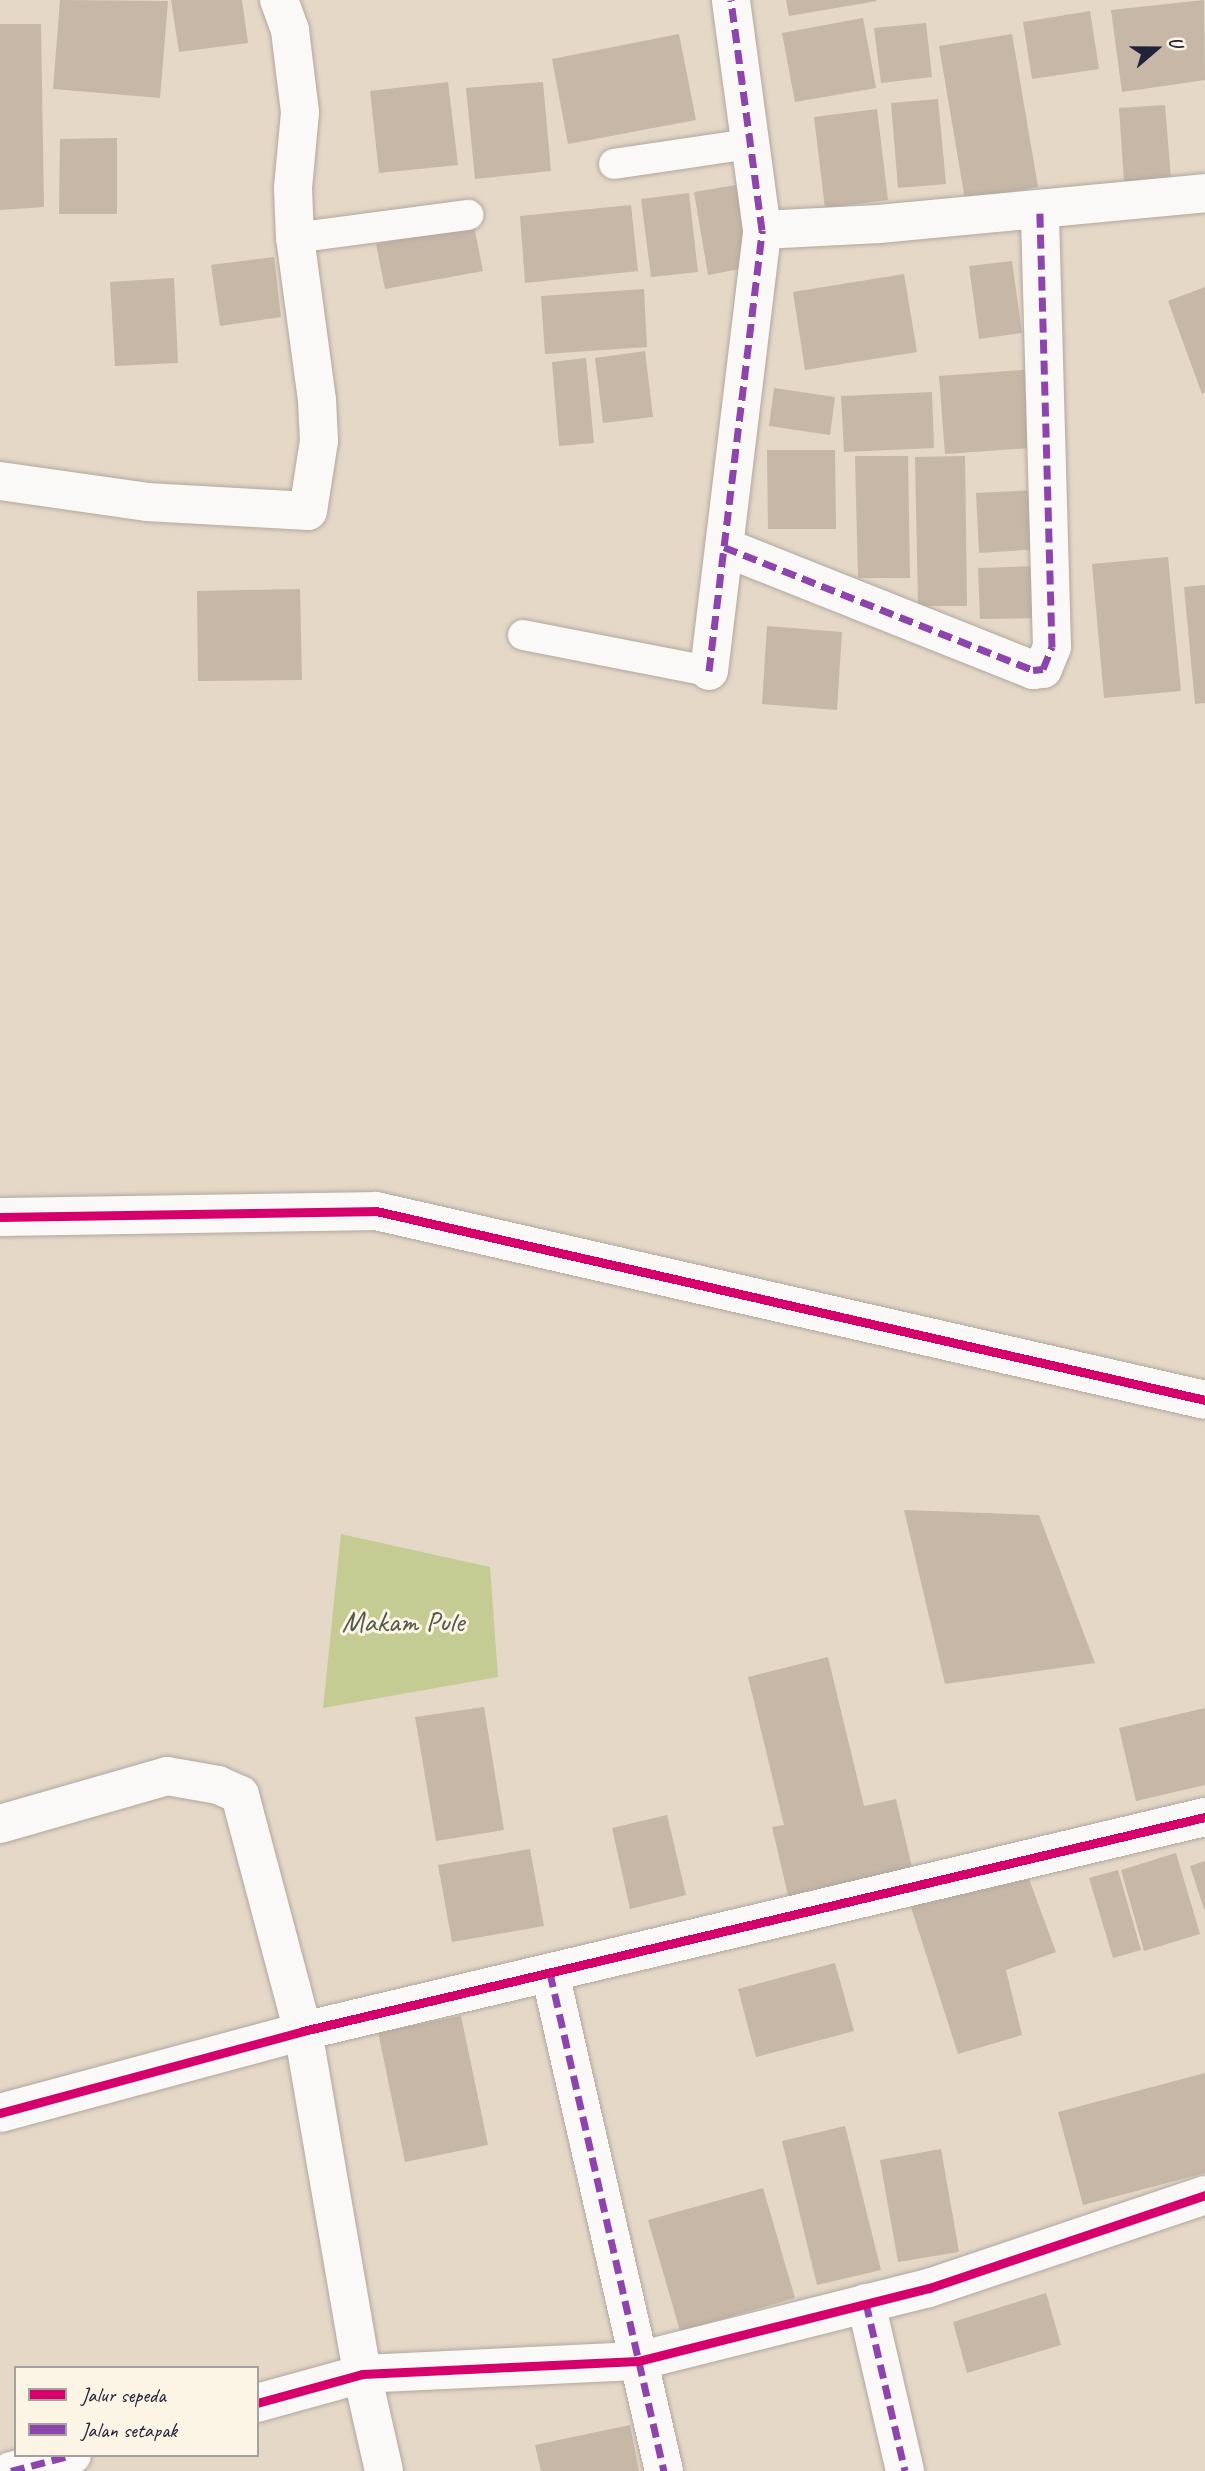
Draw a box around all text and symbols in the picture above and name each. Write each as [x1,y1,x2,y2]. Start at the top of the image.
north arrow [1121,14,1191,84]
text: U [1163,33,1189,50]
park label: Makam Pule [342,1603,464,1639]
legend [14,2366,259,2457]
text: Jalur sepeda [81,2382,166,2408]
text: Jalan setapak [81,2417,177,2443]

